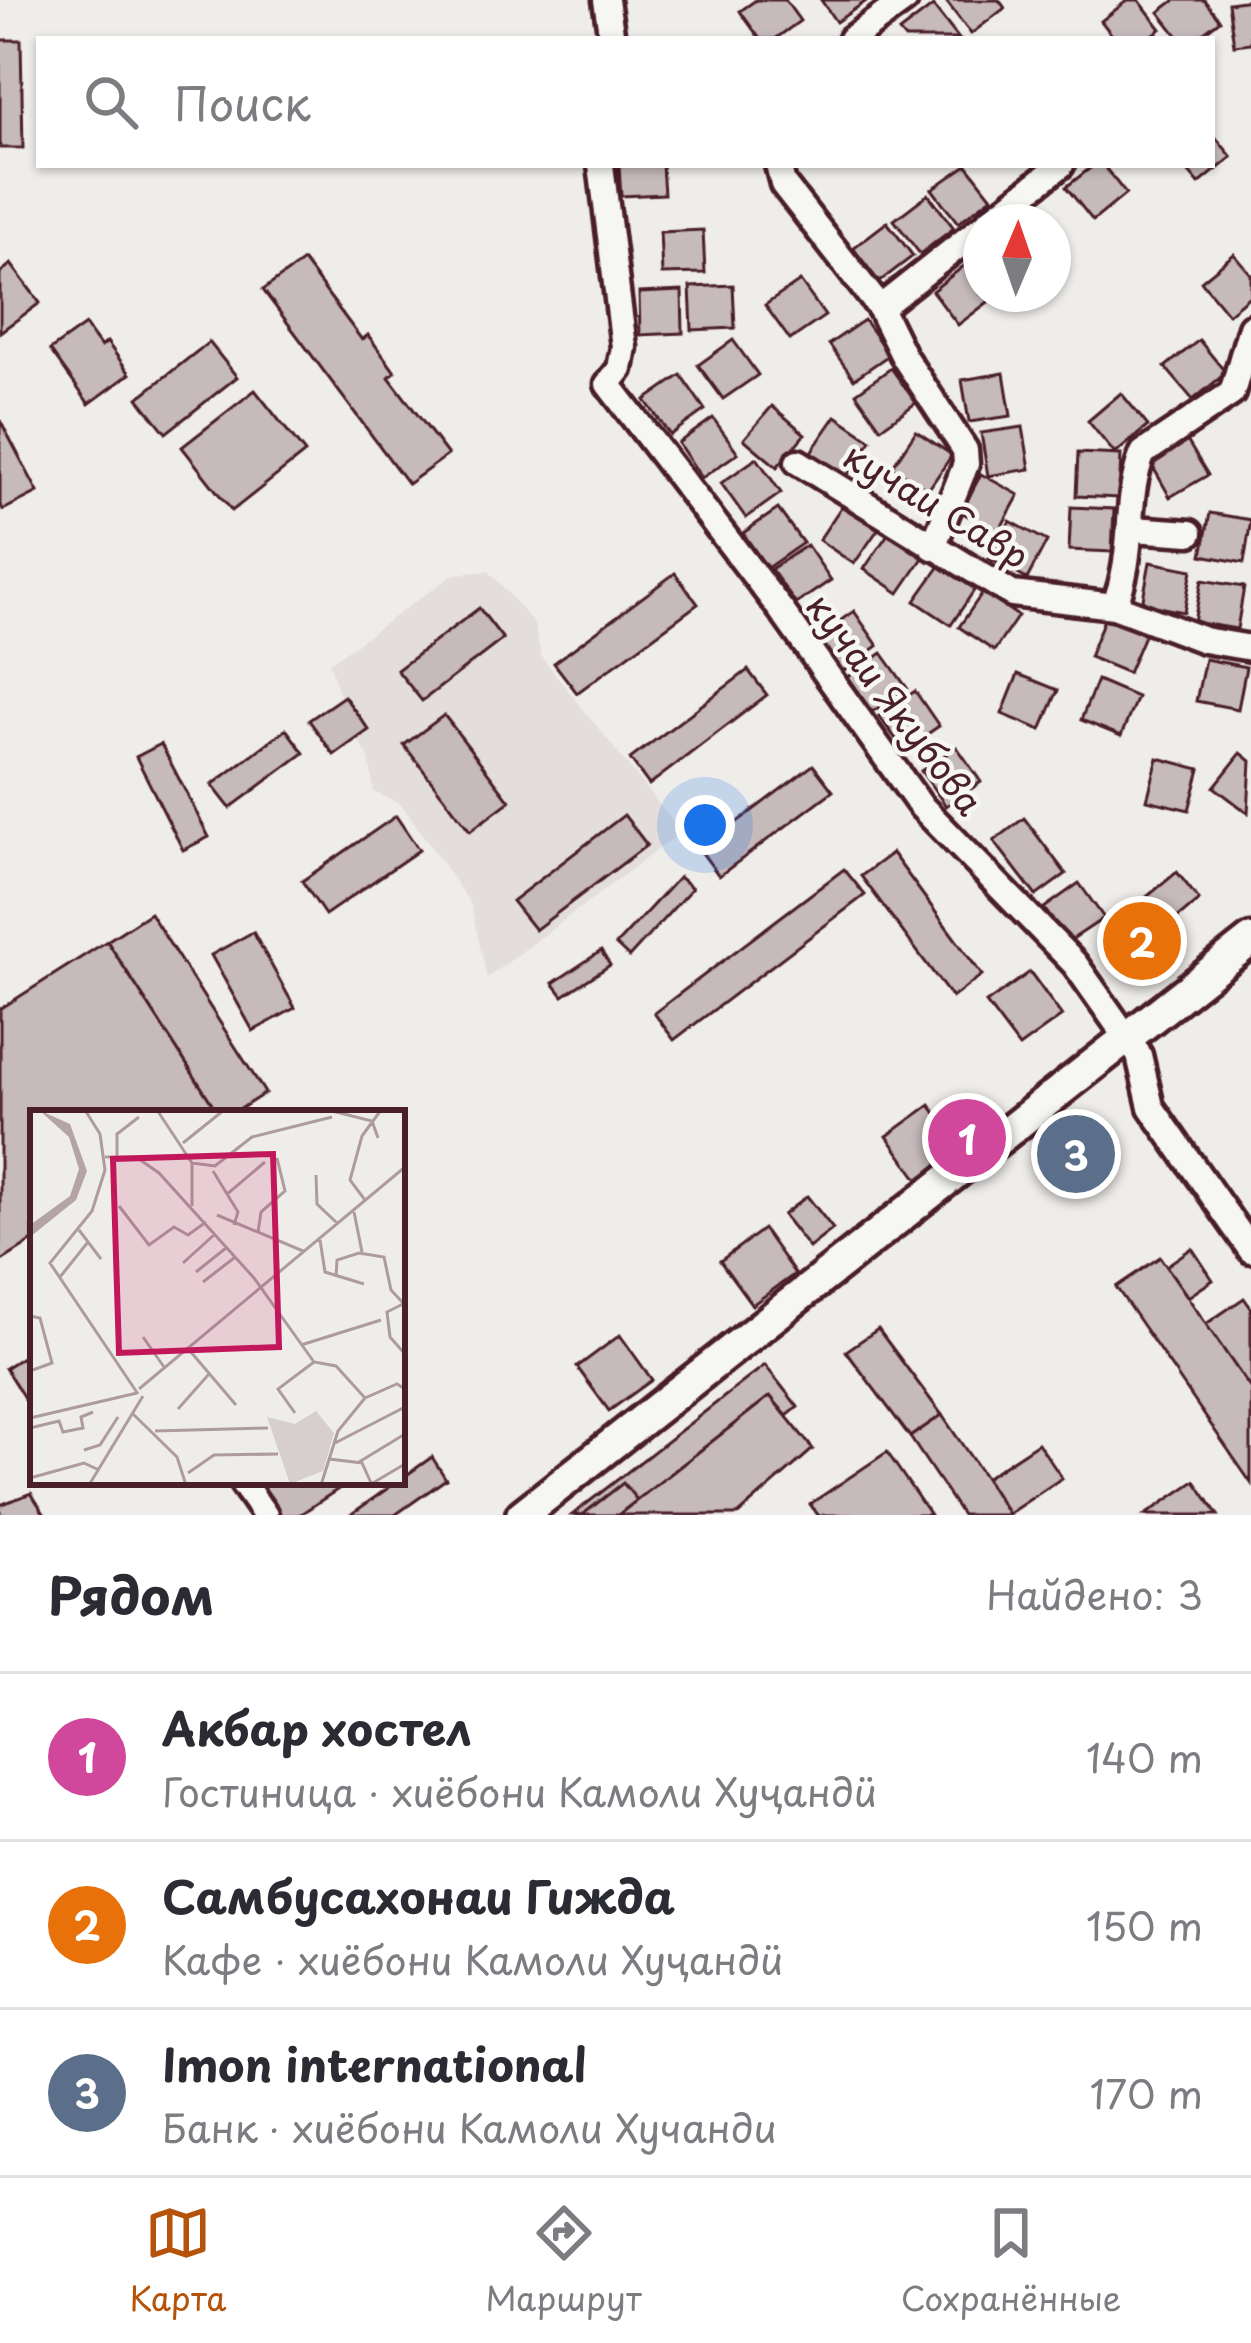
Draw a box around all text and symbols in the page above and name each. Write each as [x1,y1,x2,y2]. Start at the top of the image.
search box [36,36,1215,168]
text: Поиск [174,68,311,136]
icon: search [78,69,144,135]
north arrow [963,204,1071,312]
street label: кучаи Савр [834,427,1040,581]
street label: кучаи Якубова [794,580,998,826]
your location [675,795,735,855]
pin: 2 [1103,896,1181,986]
pin: 1 [928,1093,1006,1183]
pin: 3 [1037,1109,1115,1199]
inset map [30,1110,405,1485]
text: Рядом [48,1555,214,1632]
text: Найдено: 3 [986,1564,1203,1623]
text: Акбар хостел [162,1693,472,1761]
text: 1 [78,1727,96,1786]
text: 140 m [1086,1727,1203,1786]
text: Гостиница · хиёбони Камоли Хуҷандӣ [162,1761,877,1820]
text: Самбусахонаи Гижда [162,1861,675,1929]
text: 2 [73,1895,101,1954]
text: 150 m [1086,1895,1203,1954]
text: Кафе · хиёбони Камоли Хуҷандӣ [162,1929,783,1988]
text: Imon international [162,2029,586,2097]
text: 3 [74,2063,100,2122]
text: 170 m [1090,2063,1203,2122]
text: Банк · хиёбони Камоли Хучанди [162,2097,777,2156]
tab: Карта [130,2200,226,2322]
tab: Маршрут [486,2200,642,2322]
tab: Сохранённые [901,2200,1121,2322]

